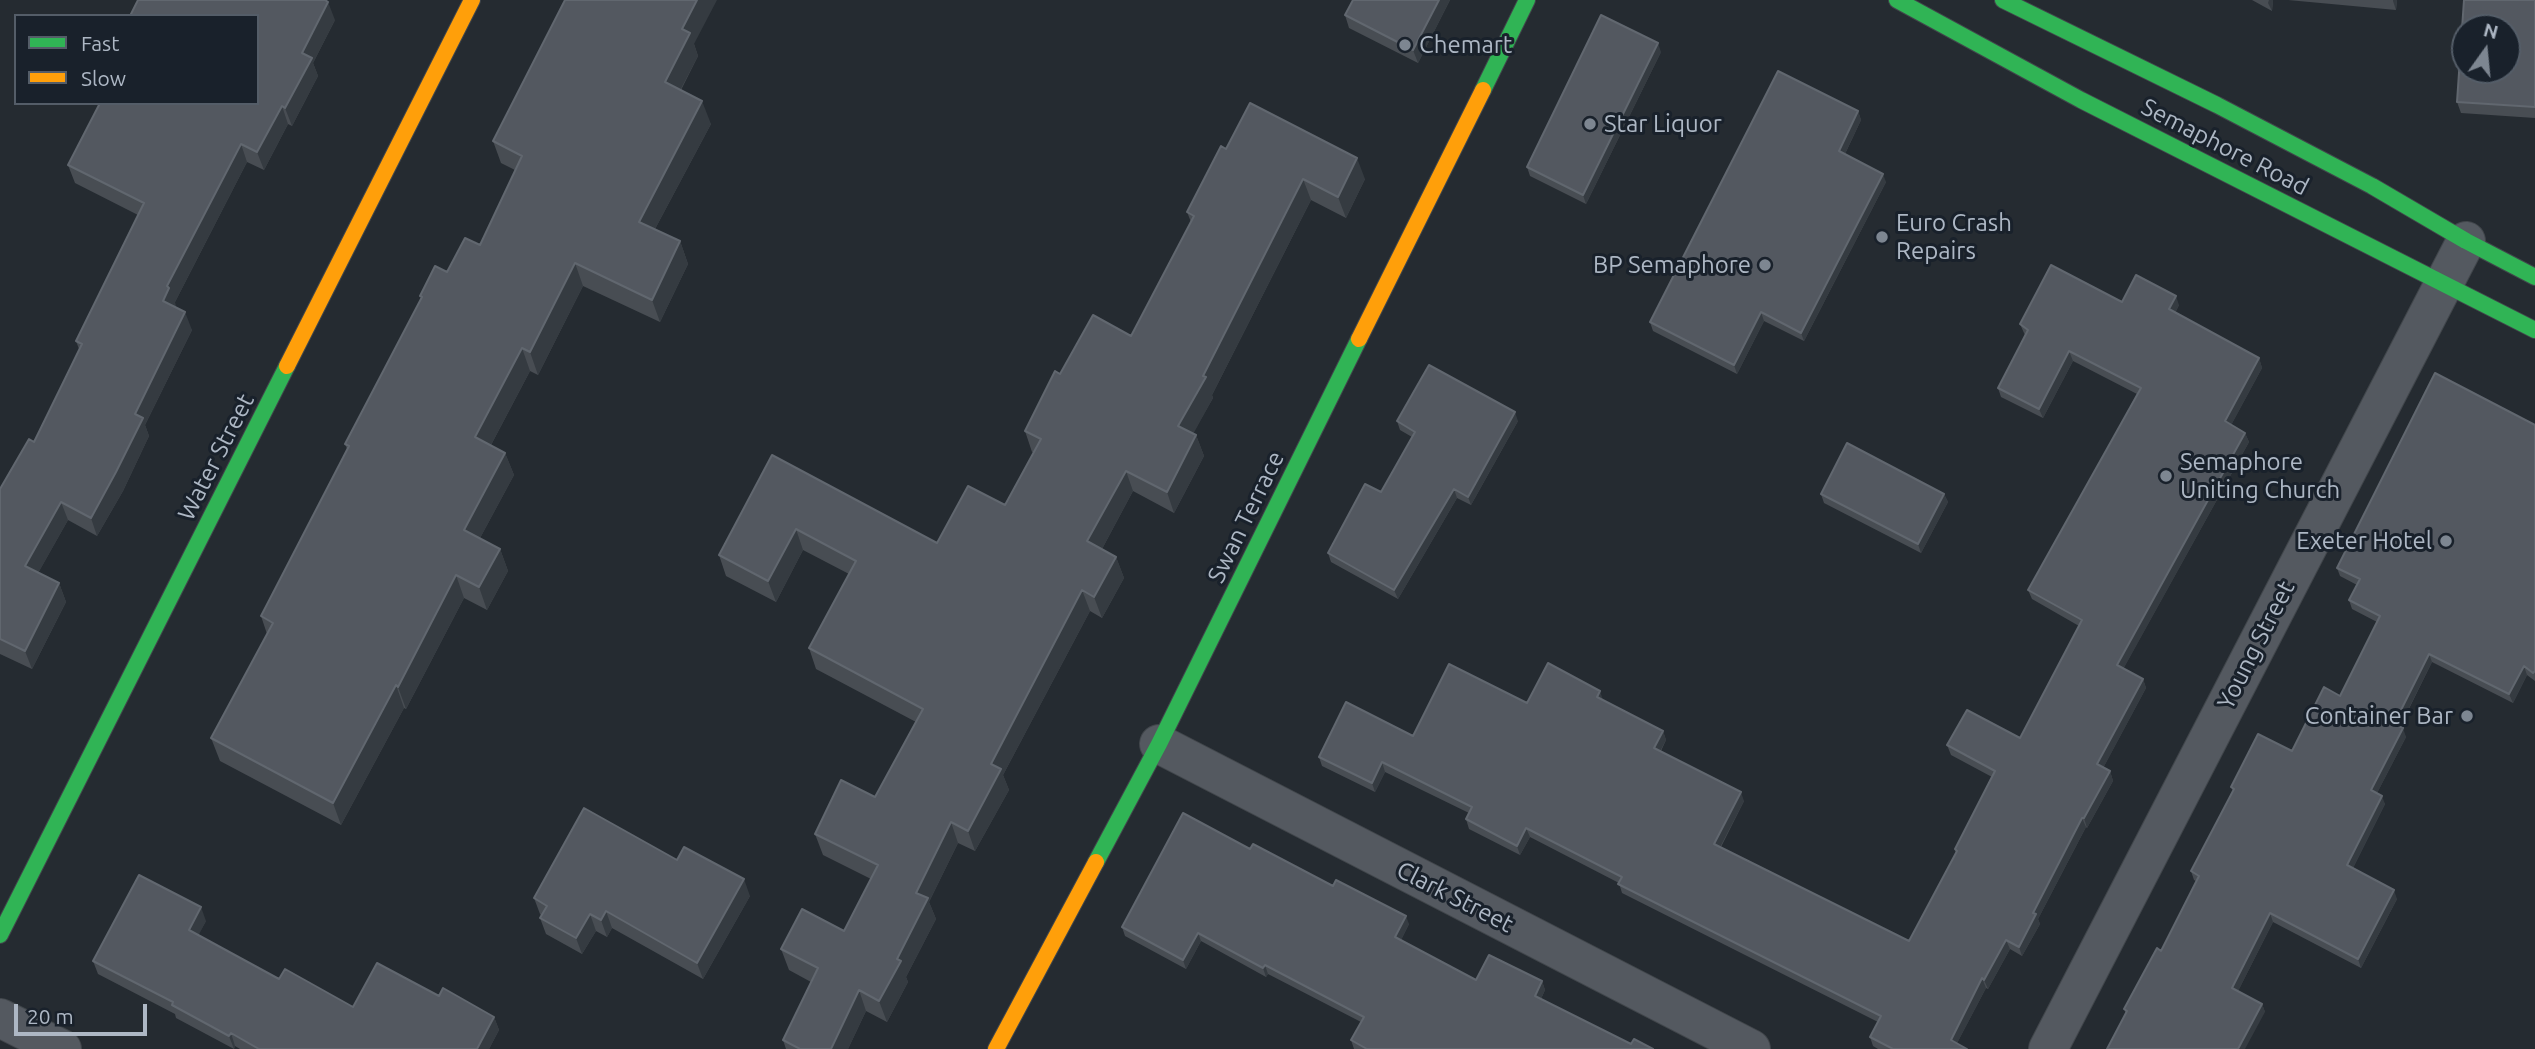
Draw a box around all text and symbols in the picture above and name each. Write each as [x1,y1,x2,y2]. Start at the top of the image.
legend [14,14,259,105]
north arrow [2451,14,2521,84]
text: N [2481,18,2501,43]
text: Fast [81,31,119,55]
place label: Chemart [1419,31,1512,59]
marker: Chemart [1397,37,1413,53]
text: Slow [81,66,126,90]
street label: Semaphore Road [2137,92,2313,202]
place label: Star Liquor [1604,110,1722,138]
marker: Star Liquor [1582,116,1598,132]
place label: Euro Crash Repairs [1896,209,2012,265]
marker: Euro Crash Repairs [1874,229,1890,245]
place label: BP Semaphore [1593,251,1751,279]
marker: BP Semaphore [1757,257,1773,273]
street label: Water Street [172,389,260,525]
street label: Swan Terrace [1202,446,1290,588]
place label: Semaphore Uniting Church [2180,448,2340,504]
marker: Semaphore Uniting Church [2158,468,2174,484]
place label: Exeter Hotel [2296,527,2432,555]
marker: Exeter Hotel [2438,533,2454,549]
street label: Young Street [2211,576,2301,714]
place label: Container Bar [2305,702,2453,730]
marker: Container Bar [2459,708,2475,724]
street label: Clark Street [1392,855,1518,939]
scale bar [18,990,150,1034]
text: 20 m [27,1004,74,1028]

